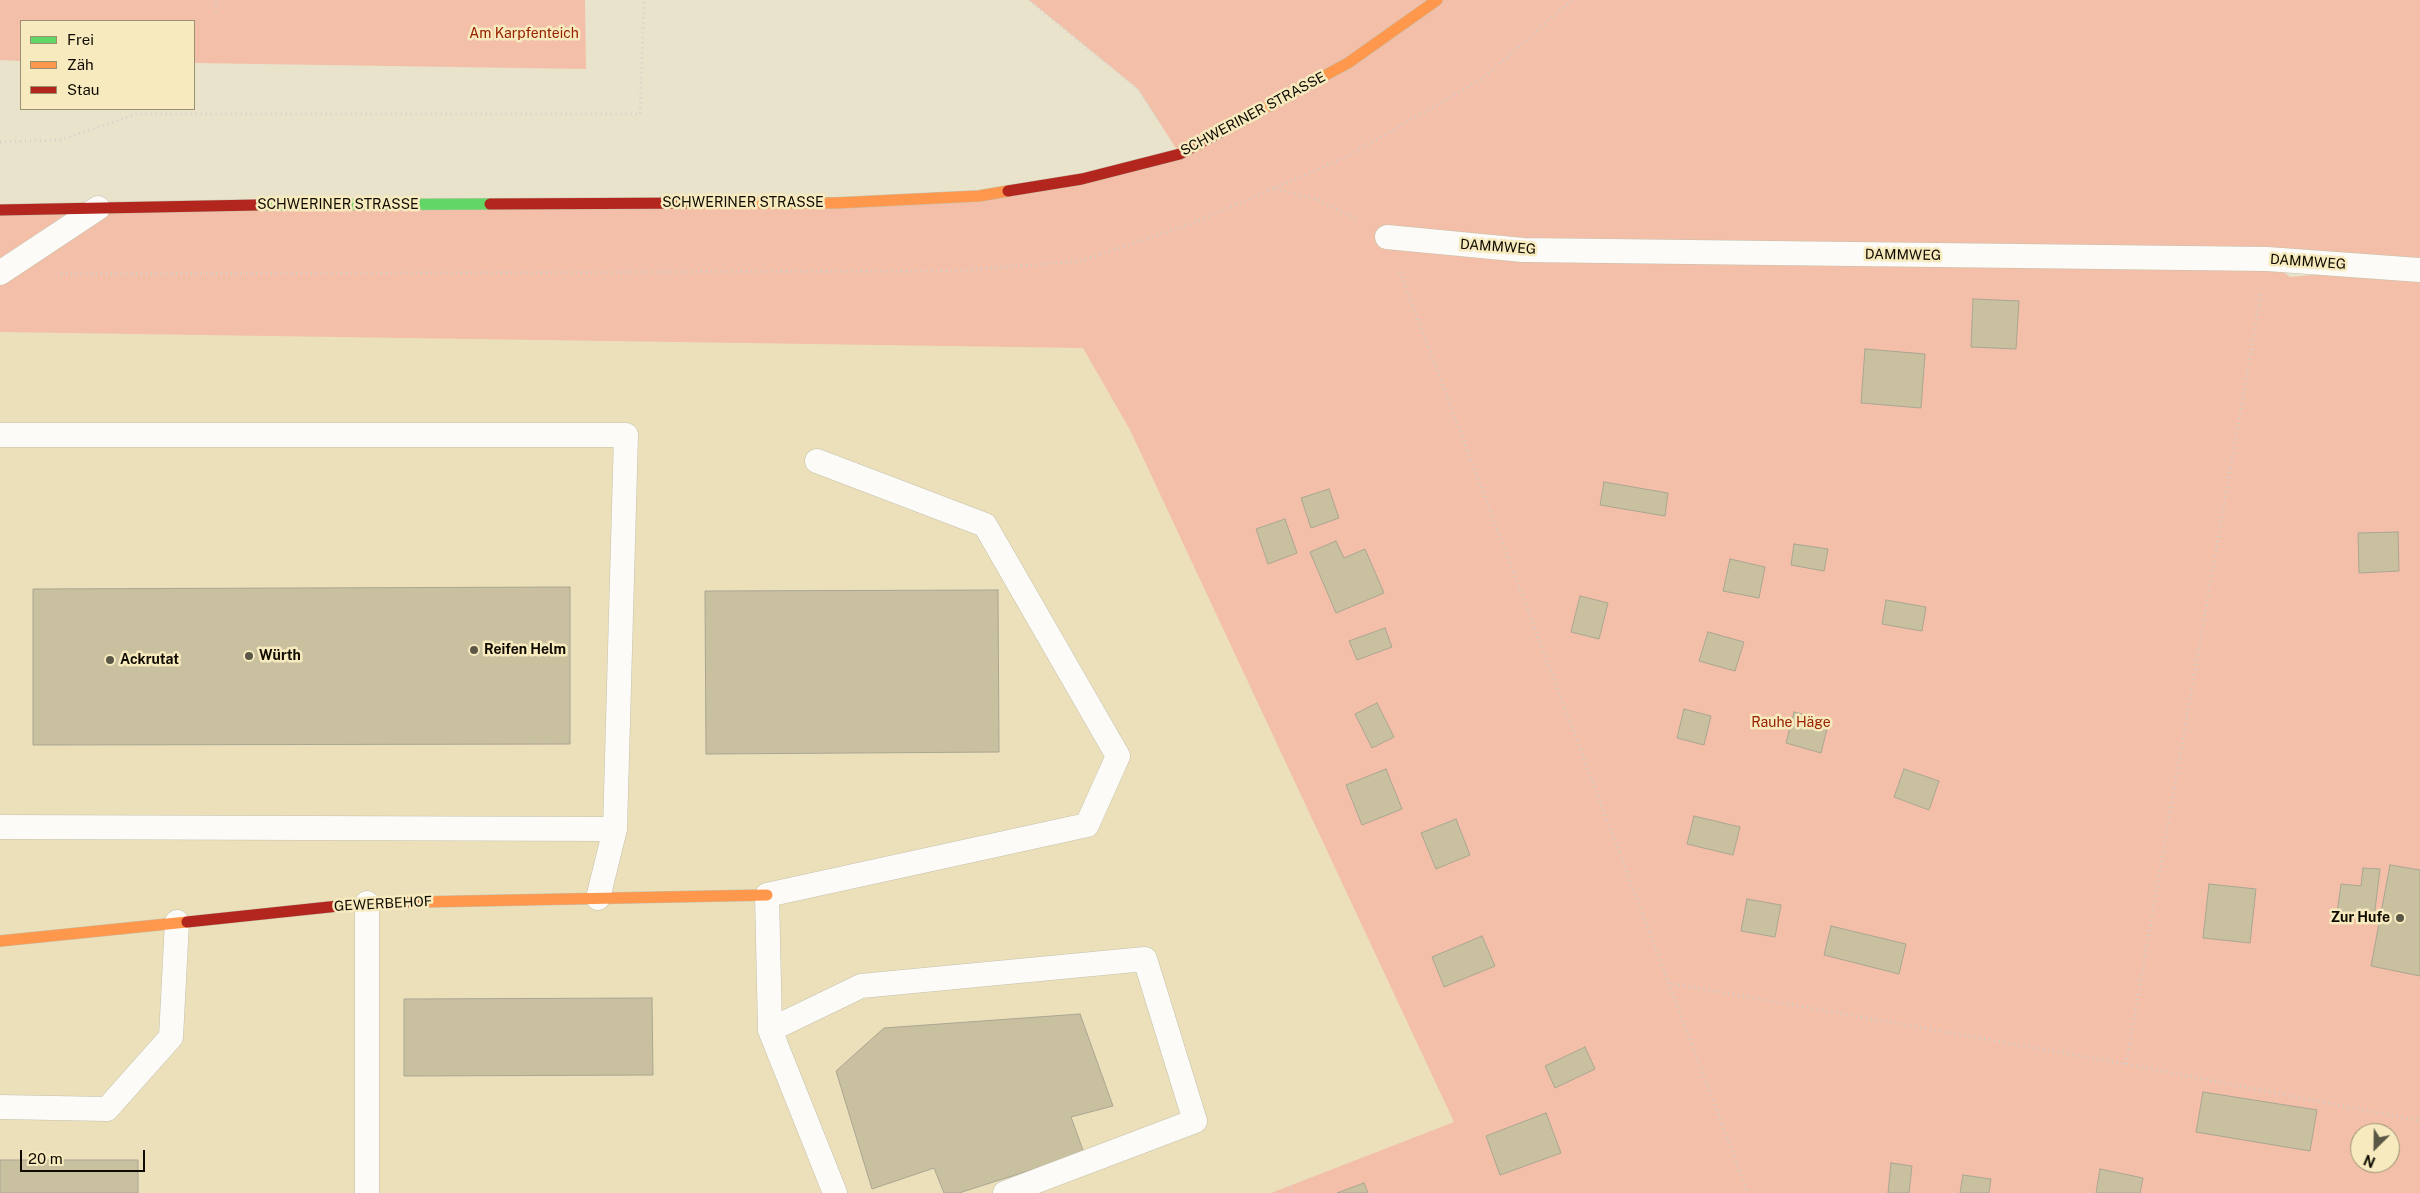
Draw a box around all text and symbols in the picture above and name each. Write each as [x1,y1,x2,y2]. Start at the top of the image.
legend [20,20,195,110]
park label: Am Karpfenteich [469,26,579,42]
text: Frei [67,31,94,48]
text: Zäh [67,56,94,73]
street label: SCHWERINER STRASSE [1178,69,1328,159]
text: Stau [67,81,100,98]
street label: SCHWERINER STRASSE [662,195,824,211]
street label: SCHWERINER STRASSE [257,197,419,213]
street label: DAMMWEG [1459,236,1537,258]
street label: DAMMWEG [1865,246,1941,264]
street label: DAMMWEG [2269,251,2347,273]
place label: Reifen Helm [484,642,566,658]
marker: Reifen Helm [468,644,480,656]
place label: Würth [259,648,301,664]
marker: Würth [243,650,255,662]
place label: Ackrutat [120,652,179,668]
marker: Ackrutat [104,654,116,666]
park label: Rauhe Häge [1751,715,1831,731]
street label: GEWERBEHOF [334,893,432,915]
place label: Zur Hufe [2331,910,2390,926]
marker: Zur Hufe [2394,912,2406,924]
north arrow [2350,1123,2400,1173]
scale bar [22,1140,148,1172]
text: 20 m [28,1150,63,1167]
text: N [2361,1151,2378,1170]

